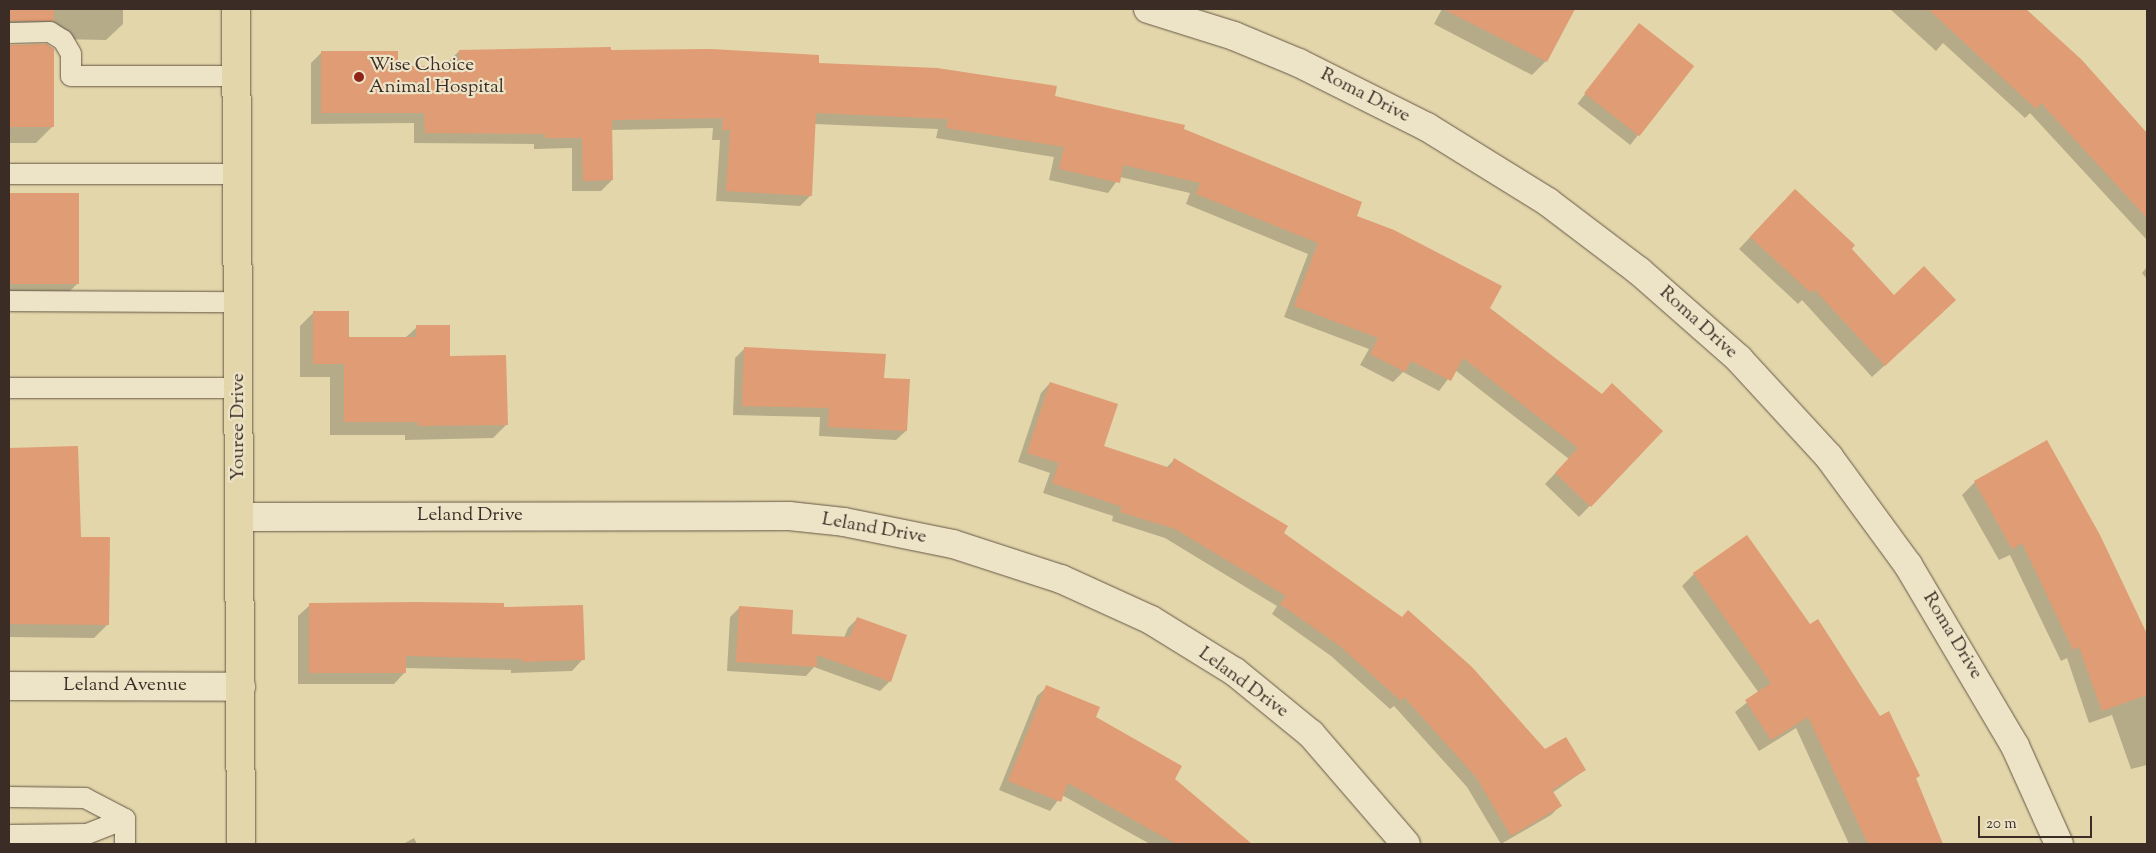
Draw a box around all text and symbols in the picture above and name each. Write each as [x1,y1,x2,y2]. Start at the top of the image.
place label: Wise Choice Animal Hospital [369,55,504,99]
street label: Roma Drive [1316,64,1414,128]
marker: Wise Choice Animal Hospital [353,71,365,83]
street label: Roma Drive [1654,282,1742,364]
street label: Youree Drive [228,373,250,481]
street label: Leland Drive [417,505,523,527]
street label: Leland Drive [820,509,928,549]
street label: Roma Drive [1917,588,1987,684]
street label: Leland Drive [1193,643,1293,723]
street label: Leland Avenue [63,675,187,697]
scale bar [1981,806,2095,838]
text: 20 m [1986,814,2017,835]

